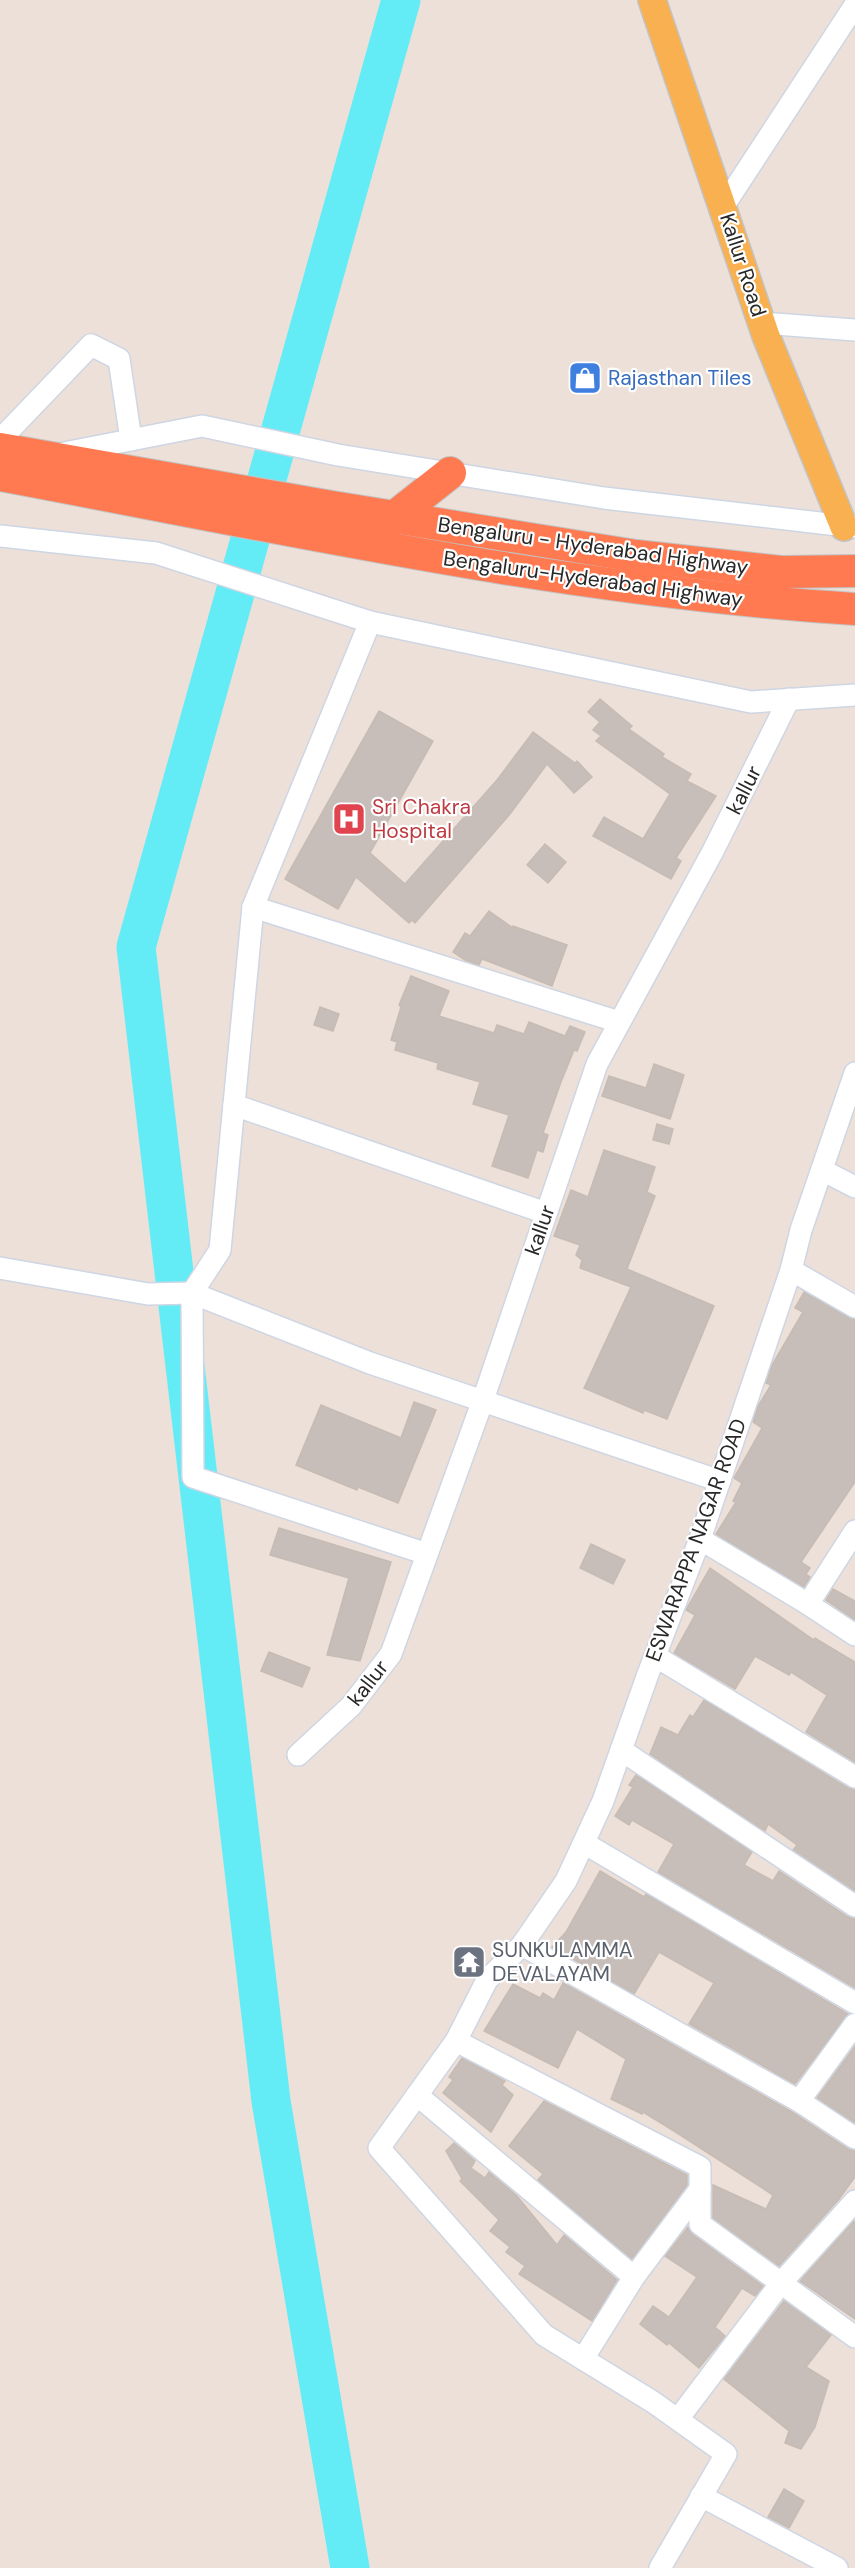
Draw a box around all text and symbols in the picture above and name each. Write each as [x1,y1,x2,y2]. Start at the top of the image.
street label: Kallur Road [713,210,773,320]
shop icon: Rajasthan Tiles [567,360,603,396]
place label: Rajasthan Tiles [608,364,752,392]
street label: Bengaluru - Hyderabad Highway [436,510,750,582]
street label: Bengaluru-Hyderabad Highway [442,544,745,614]
street label: kallur [720,761,768,819]
place label: Sri Chakra Hospital [372,793,471,845]
hospital icon: Sri Chakra Hospital [331,801,367,837]
street label: kallur [518,1201,562,1259]
street label: ESWARAPPA NAGAR ROAD [639,1415,753,1665]
street label: kallur [341,1654,395,1712]
place label: SUNKULAMMA DEVALAYAM [492,1936,633,1988]
temple icon: SUNKULAMMA DEVALAYAM [451,1944,487,1980]

